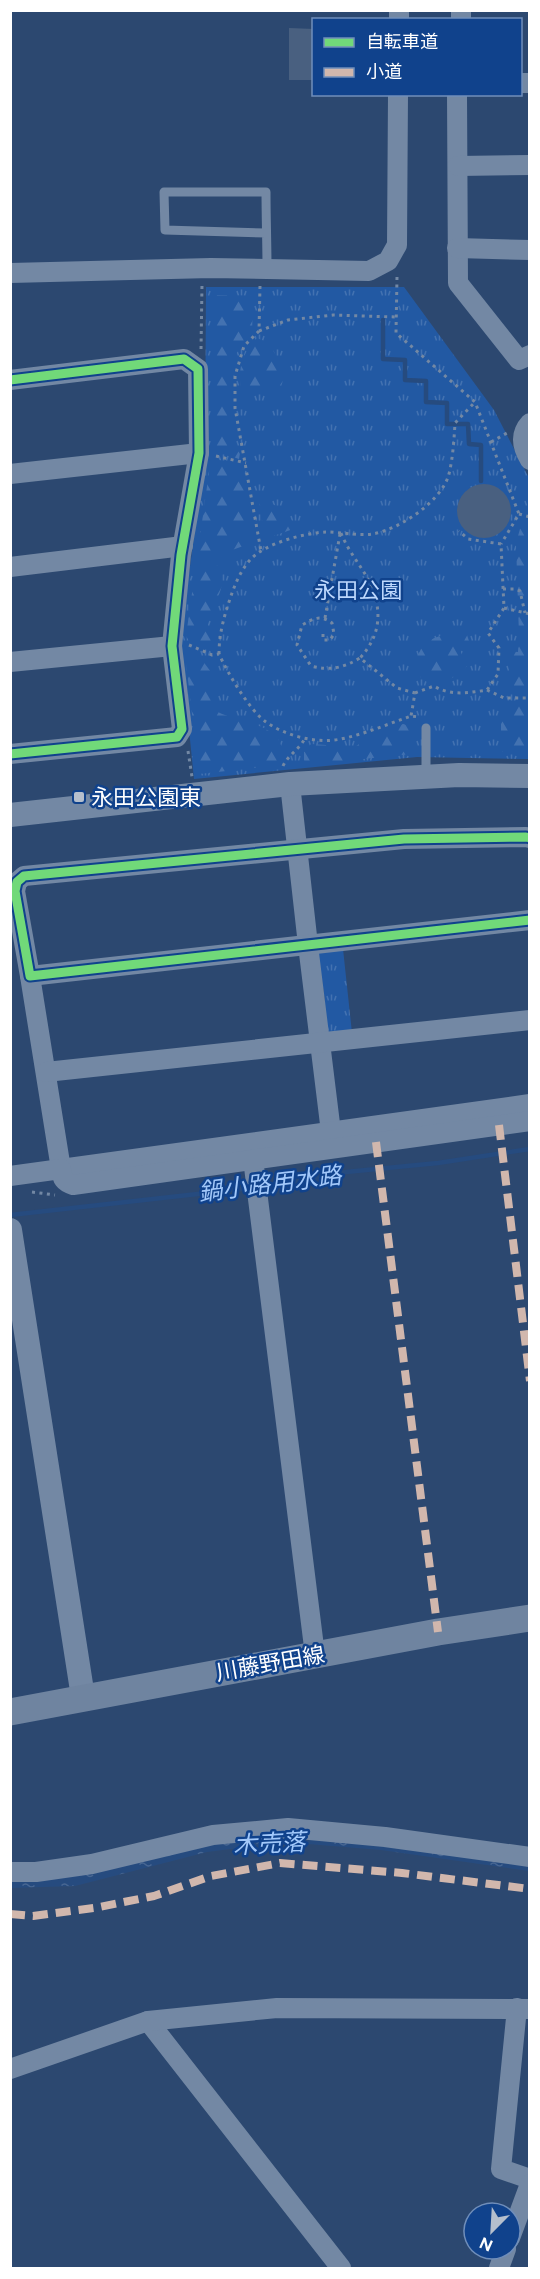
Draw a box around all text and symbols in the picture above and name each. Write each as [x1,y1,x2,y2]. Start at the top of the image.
legend [312,18,522,96]
text: 自転車道 [366,31,438,53]
text: 小道 [366,61,402,83]
park label: 永田公園 [314,577,402,604]
place label: 永田公園東 [91,784,201,811]
marker: 永田公園東 [72,790,86,804]
water label: 鍋小路用水路 [197,1160,345,1207]
street label: 川藤野田線 [214,1641,327,1686]
water label: 木売落 [232,1827,310,1860]
north arrow [462,2201,522,2261]
text: N [477,2233,496,2255]

